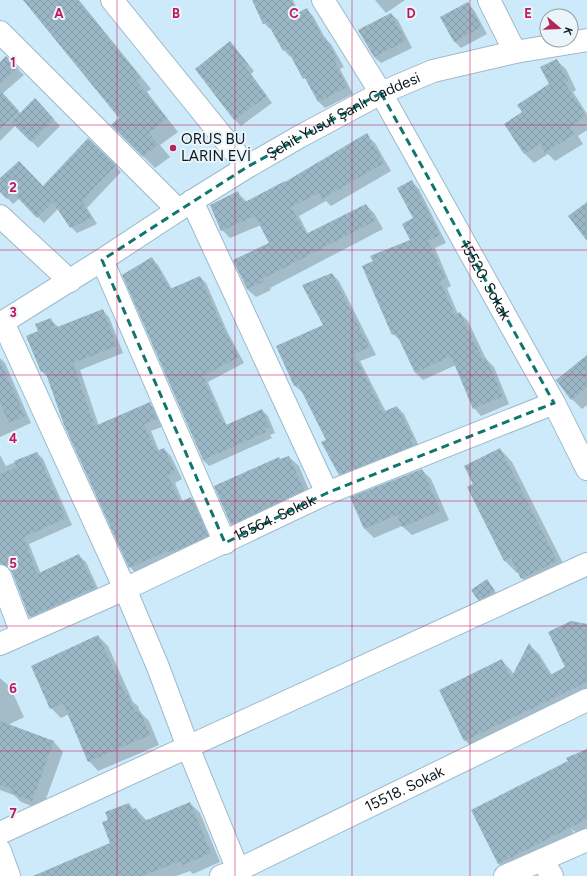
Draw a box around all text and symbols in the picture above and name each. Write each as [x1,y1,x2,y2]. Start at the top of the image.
text: A [54,6,64,21]
text: B [172,6,180,21]
text: C [289,6,299,21]
text: D [406,6,416,21]
text: E [524,6,532,21]
north arrow [539,8,579,48]
text: K [560,26,575,37]
text: 1 [10,55,16,70]
street label: Şehit Yusuf Şanlı Caddesi [263,68,423,163]
place label: ORUS BU LARIN EVİ [181,130,251,165]
marker: ORUS BU LARIN EVİ [168,143,178,153]
text: 2 [9,180,17,195]
street label: 15520. Sokak [456,237,515,324]
text: 3 [9,305,17,320]
text: 4 [9,431,17,446]
street label: 15564. Sokak [231,491,319,545]
text: 5 [9,556,17,571]
text: 6 [9,681,17,696]
street label: 15518. Sokak [362,762,447,816]
text: 7 [9,806,17,821]

